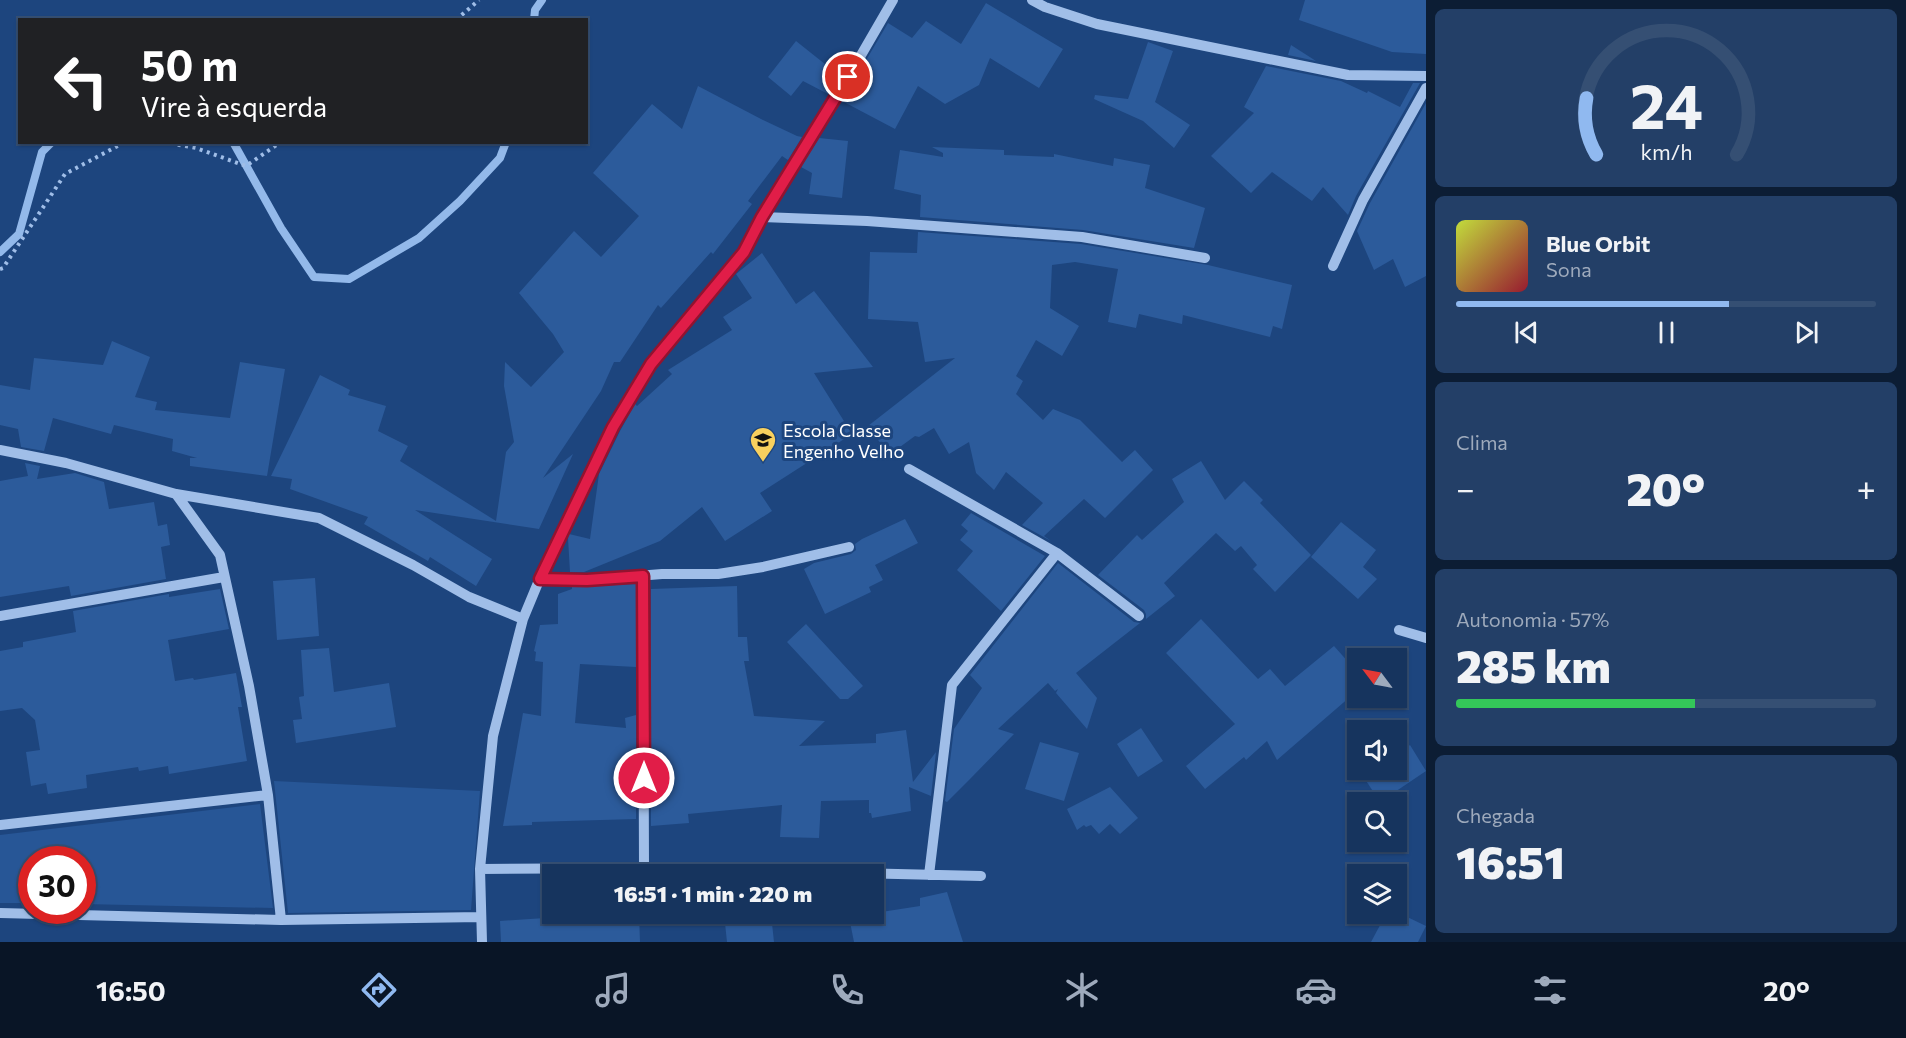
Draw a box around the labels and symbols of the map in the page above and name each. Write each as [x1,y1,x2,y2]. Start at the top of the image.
pin [822,51,873,102]
place label: Escola Classe Engenho Velho [783,419,904,462]
school or university icon: Escola Classe Engenho Velho [748,425,778,463]
north arrow [1347,648,1407,708]
position arrow [612,746,676,810]
speed limit sign: 30 [18,846,96,924]

